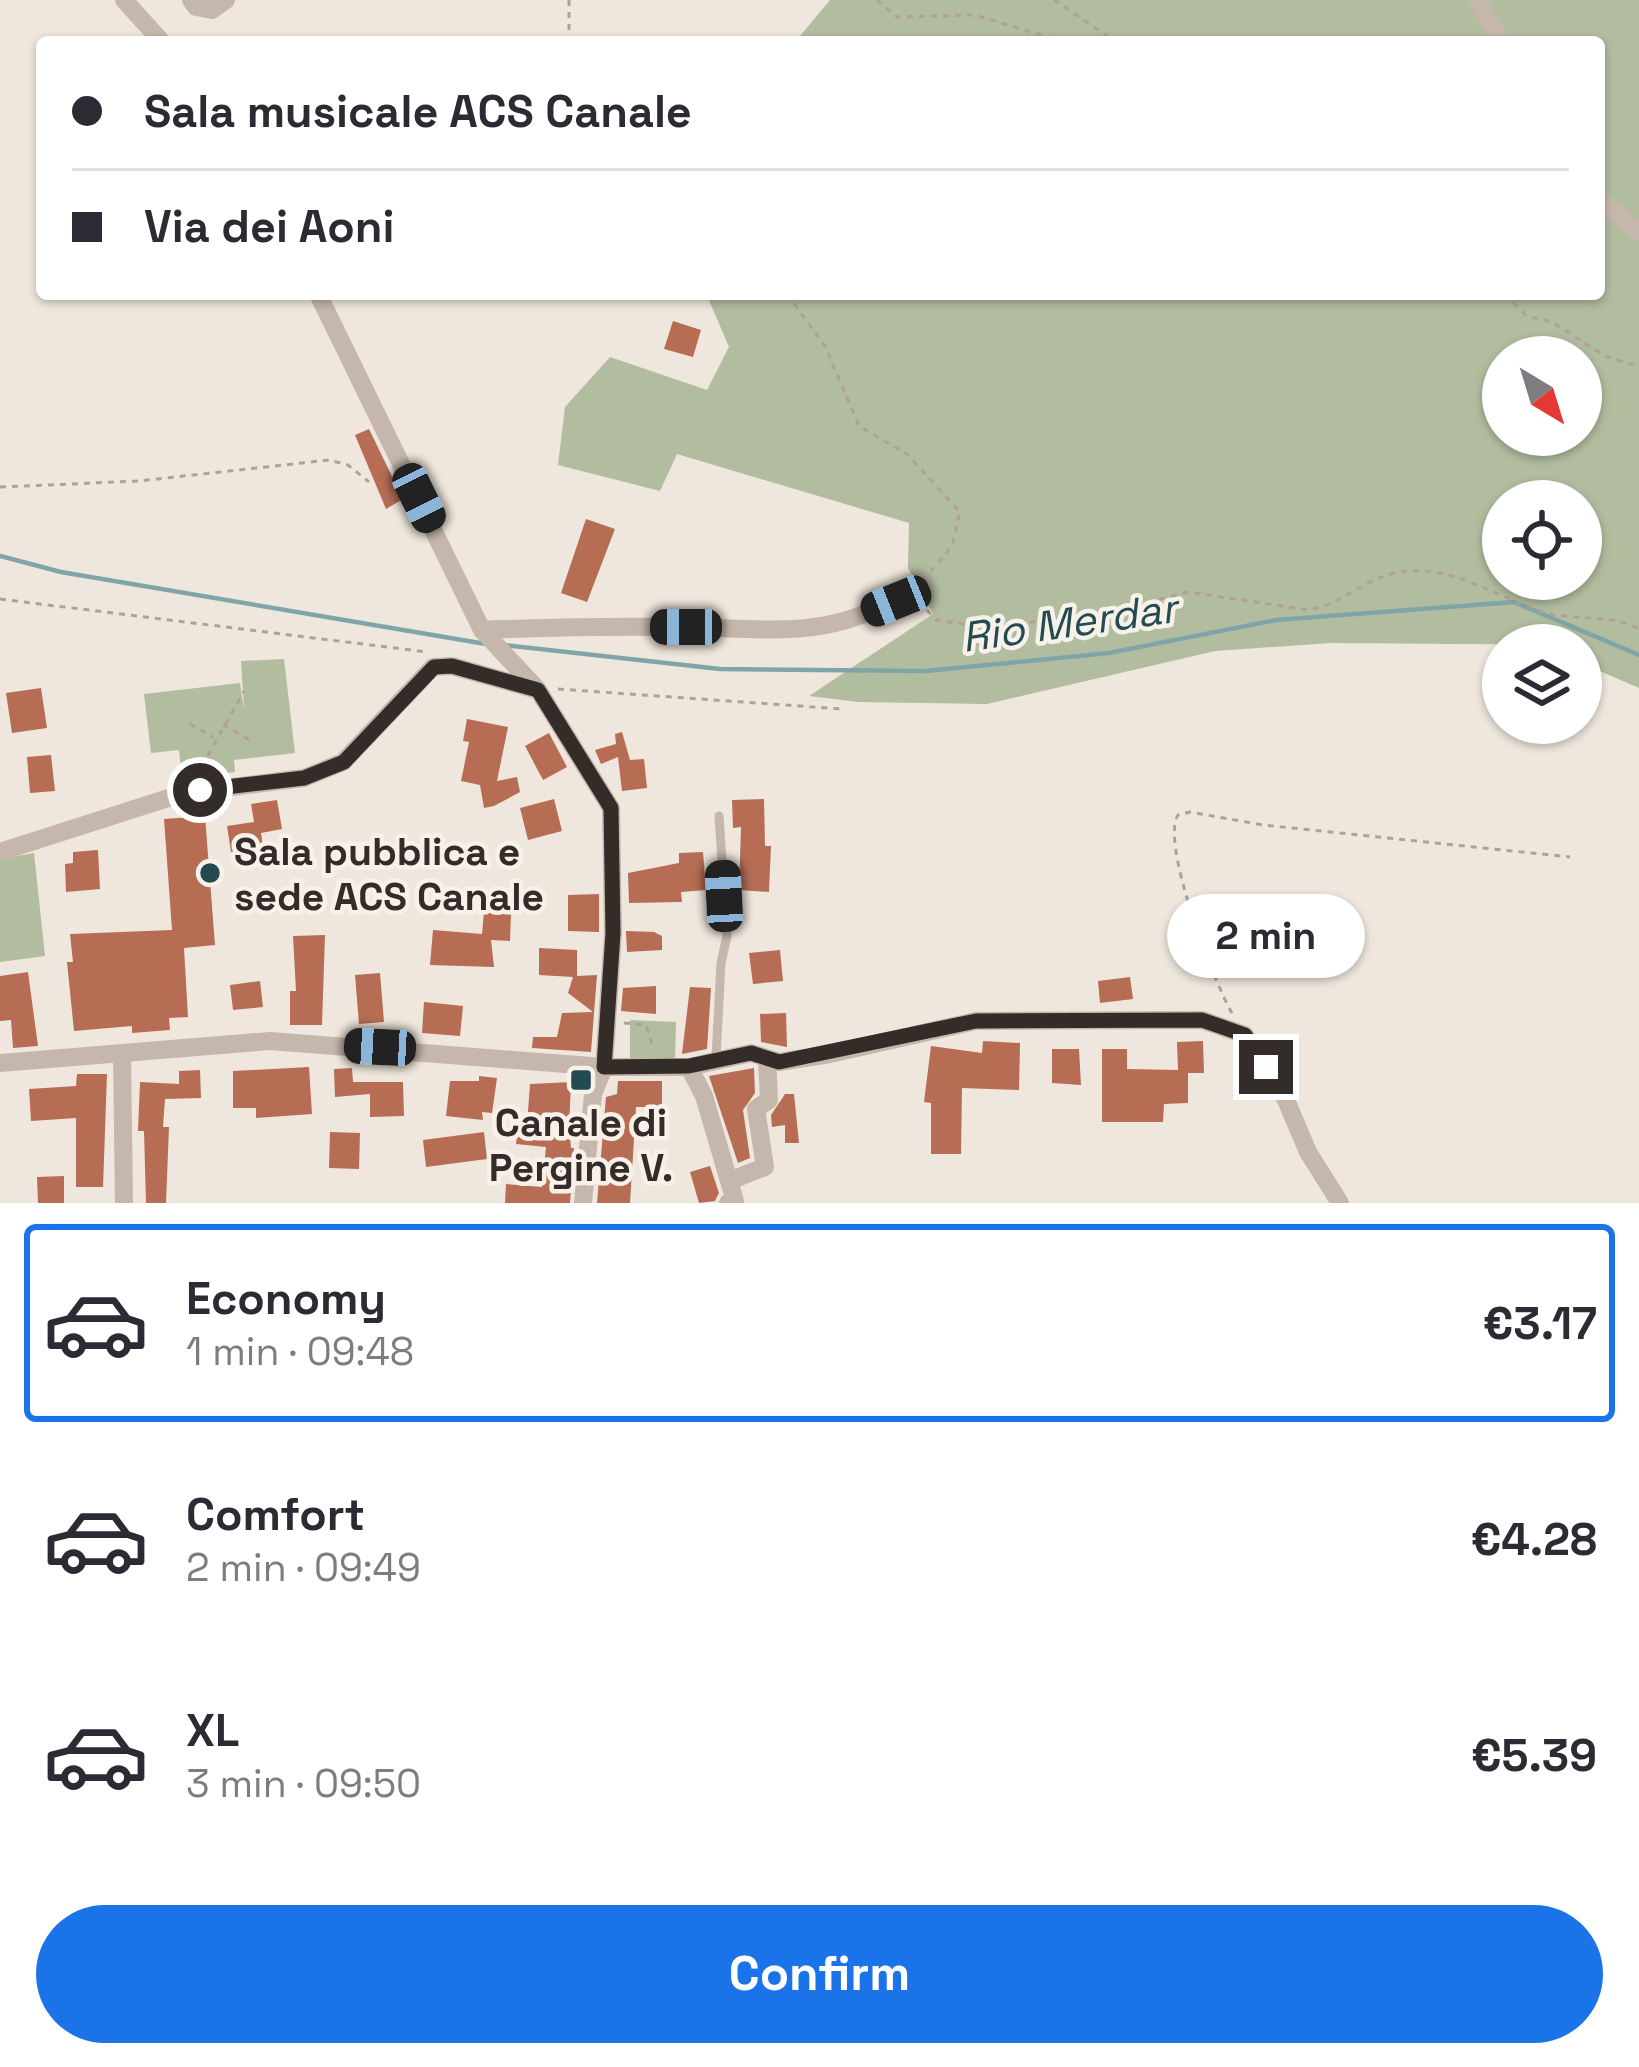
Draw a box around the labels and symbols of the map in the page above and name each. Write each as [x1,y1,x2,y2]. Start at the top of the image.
north arrow [1482,336,1602,456]
car [387,458,451,538]
car [856,571,936,631]
water label: Rio Merdar [958,581,1184,664]
car [650,609,722,645]
route start [173,763,227,817]
place label: Sala pubblica e sede ACS Canale [234,827,544,921]
car [704,859,744,933]
marker: Sala pubblica e sede ACS Canale [197,860,223,886]
callout: 2 min [1167,893,1365,977]
car [343,1027,417,1067]
route end [1239,1040,1293,1094]
marker: Canale di Pergine V. [568,1067,594,1093]
place label: Canale di Pergine V. [489,1098,673,1192]

